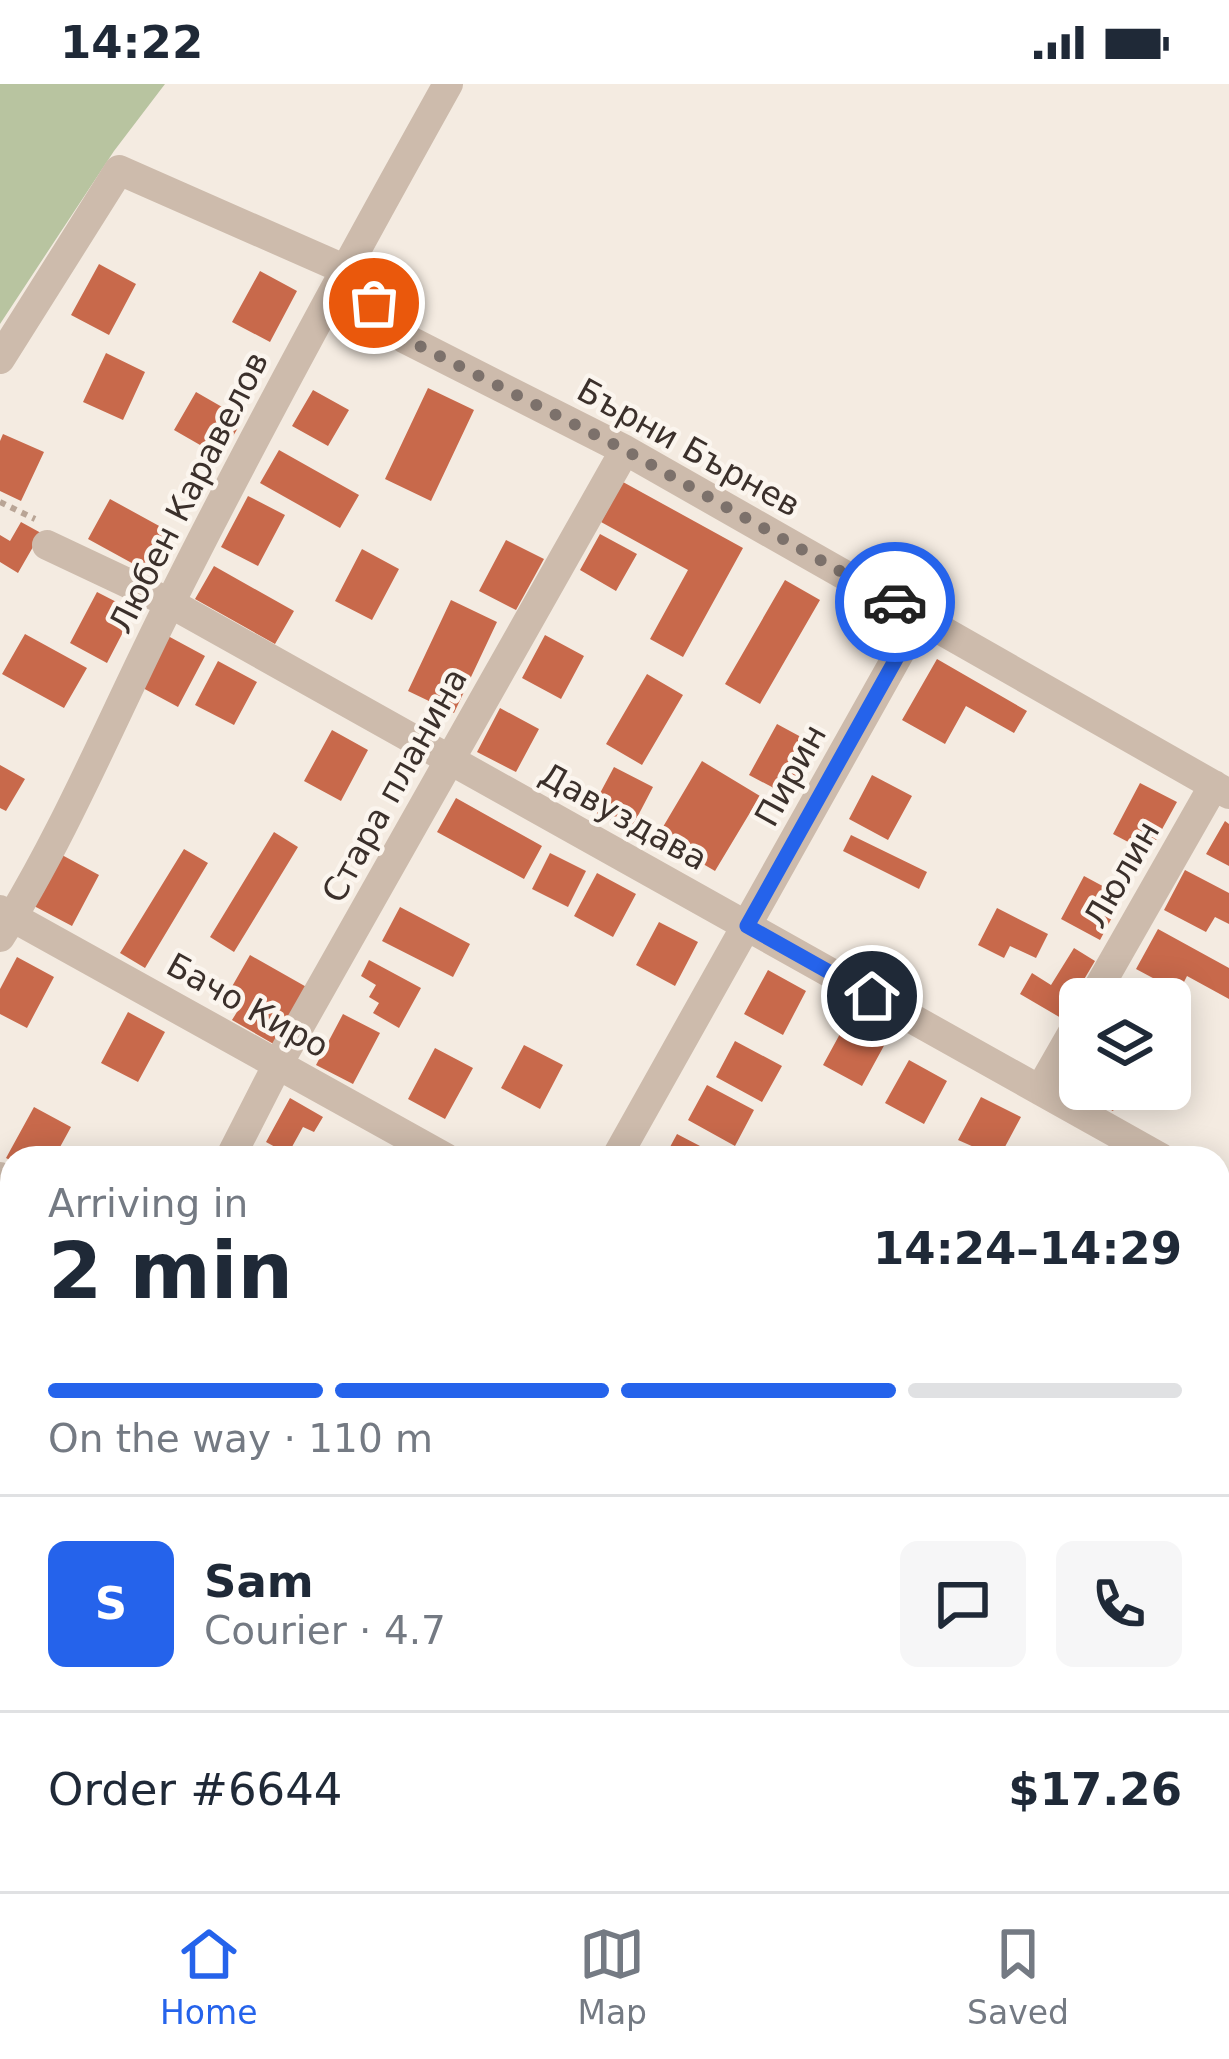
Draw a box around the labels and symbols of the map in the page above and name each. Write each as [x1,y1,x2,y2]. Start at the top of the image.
pin [323,252,425,354]
street label: Любен Каравелов [101,345,276,639]
street label: Бърни Бърнев [571,370,807,525]
courier [835,542,955,662]
street label: Стара планина [314,661,475,909]
street label: Пирин [747,718,834,833]
street label: Давуздава [533,754,714,878]
street label: Люлин [1075,814,1168,935]
street label: Бачо Киро [160,945,336,1066]
pin [821,945,923,1047]

